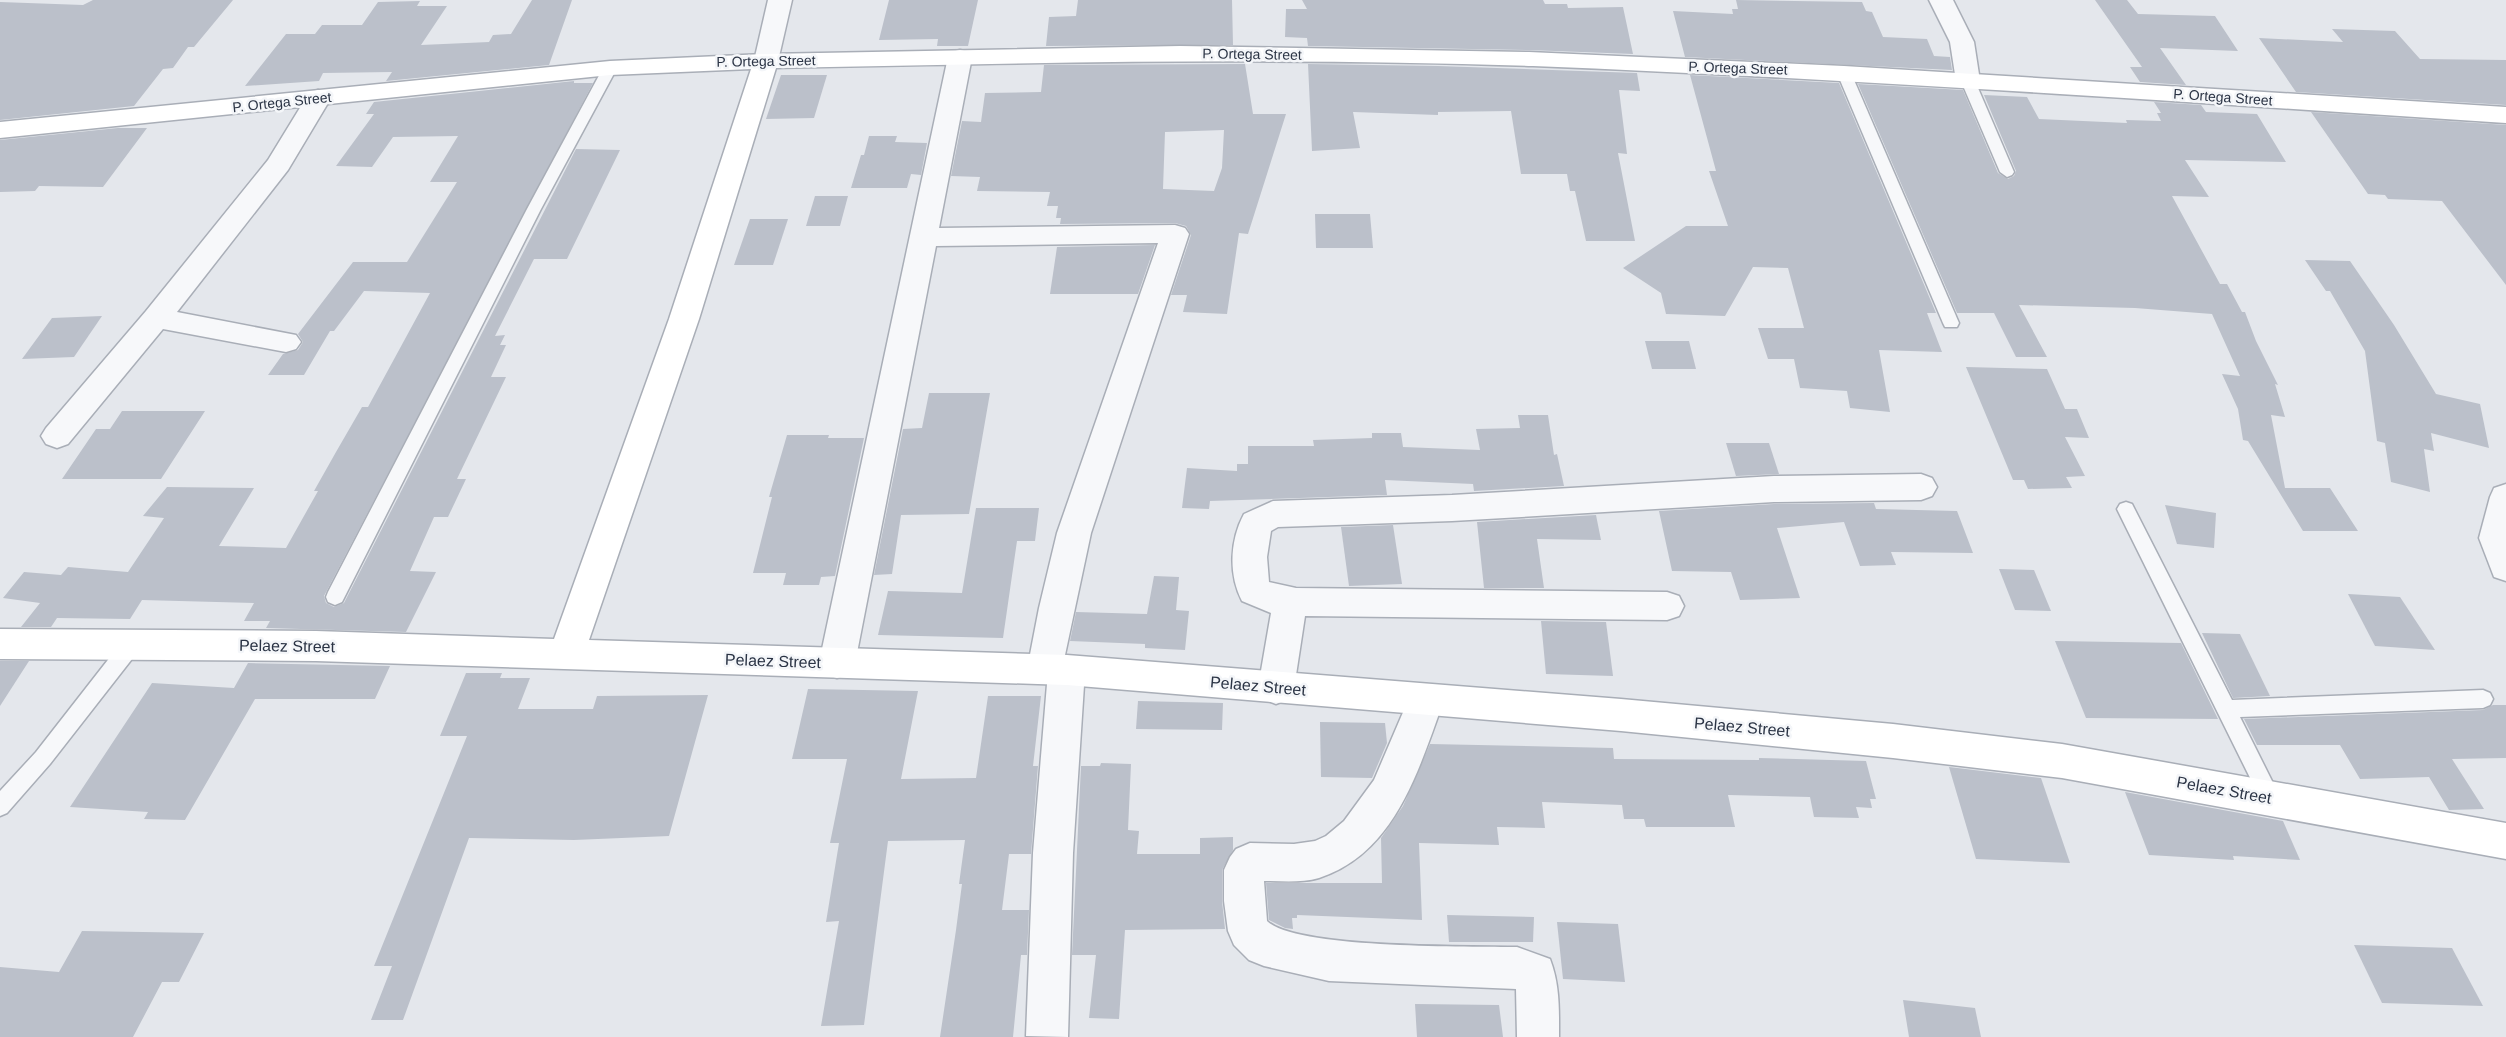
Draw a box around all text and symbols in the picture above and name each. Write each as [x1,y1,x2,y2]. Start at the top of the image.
street label: P. Ortega Street [1202,45,1302,63]
street label: P. Ortega Street [716,52,816,70]
street label: P. Ortega Street [1688,58,1788,78]
street label: P. Ortega Street [2173,86,2273,108]
street label: P. Ortega Street [232,89,332,115]
street label: Pelaez Street [239,637,336,655]
street label: Pelaez Street [725,651,822,671]
street label: Pelaez Street [1209,673,1307,699]
street label: Pelaez Street [1693,714,1791,740]
street label: Pelaez Street [2175,773,2273,807]

